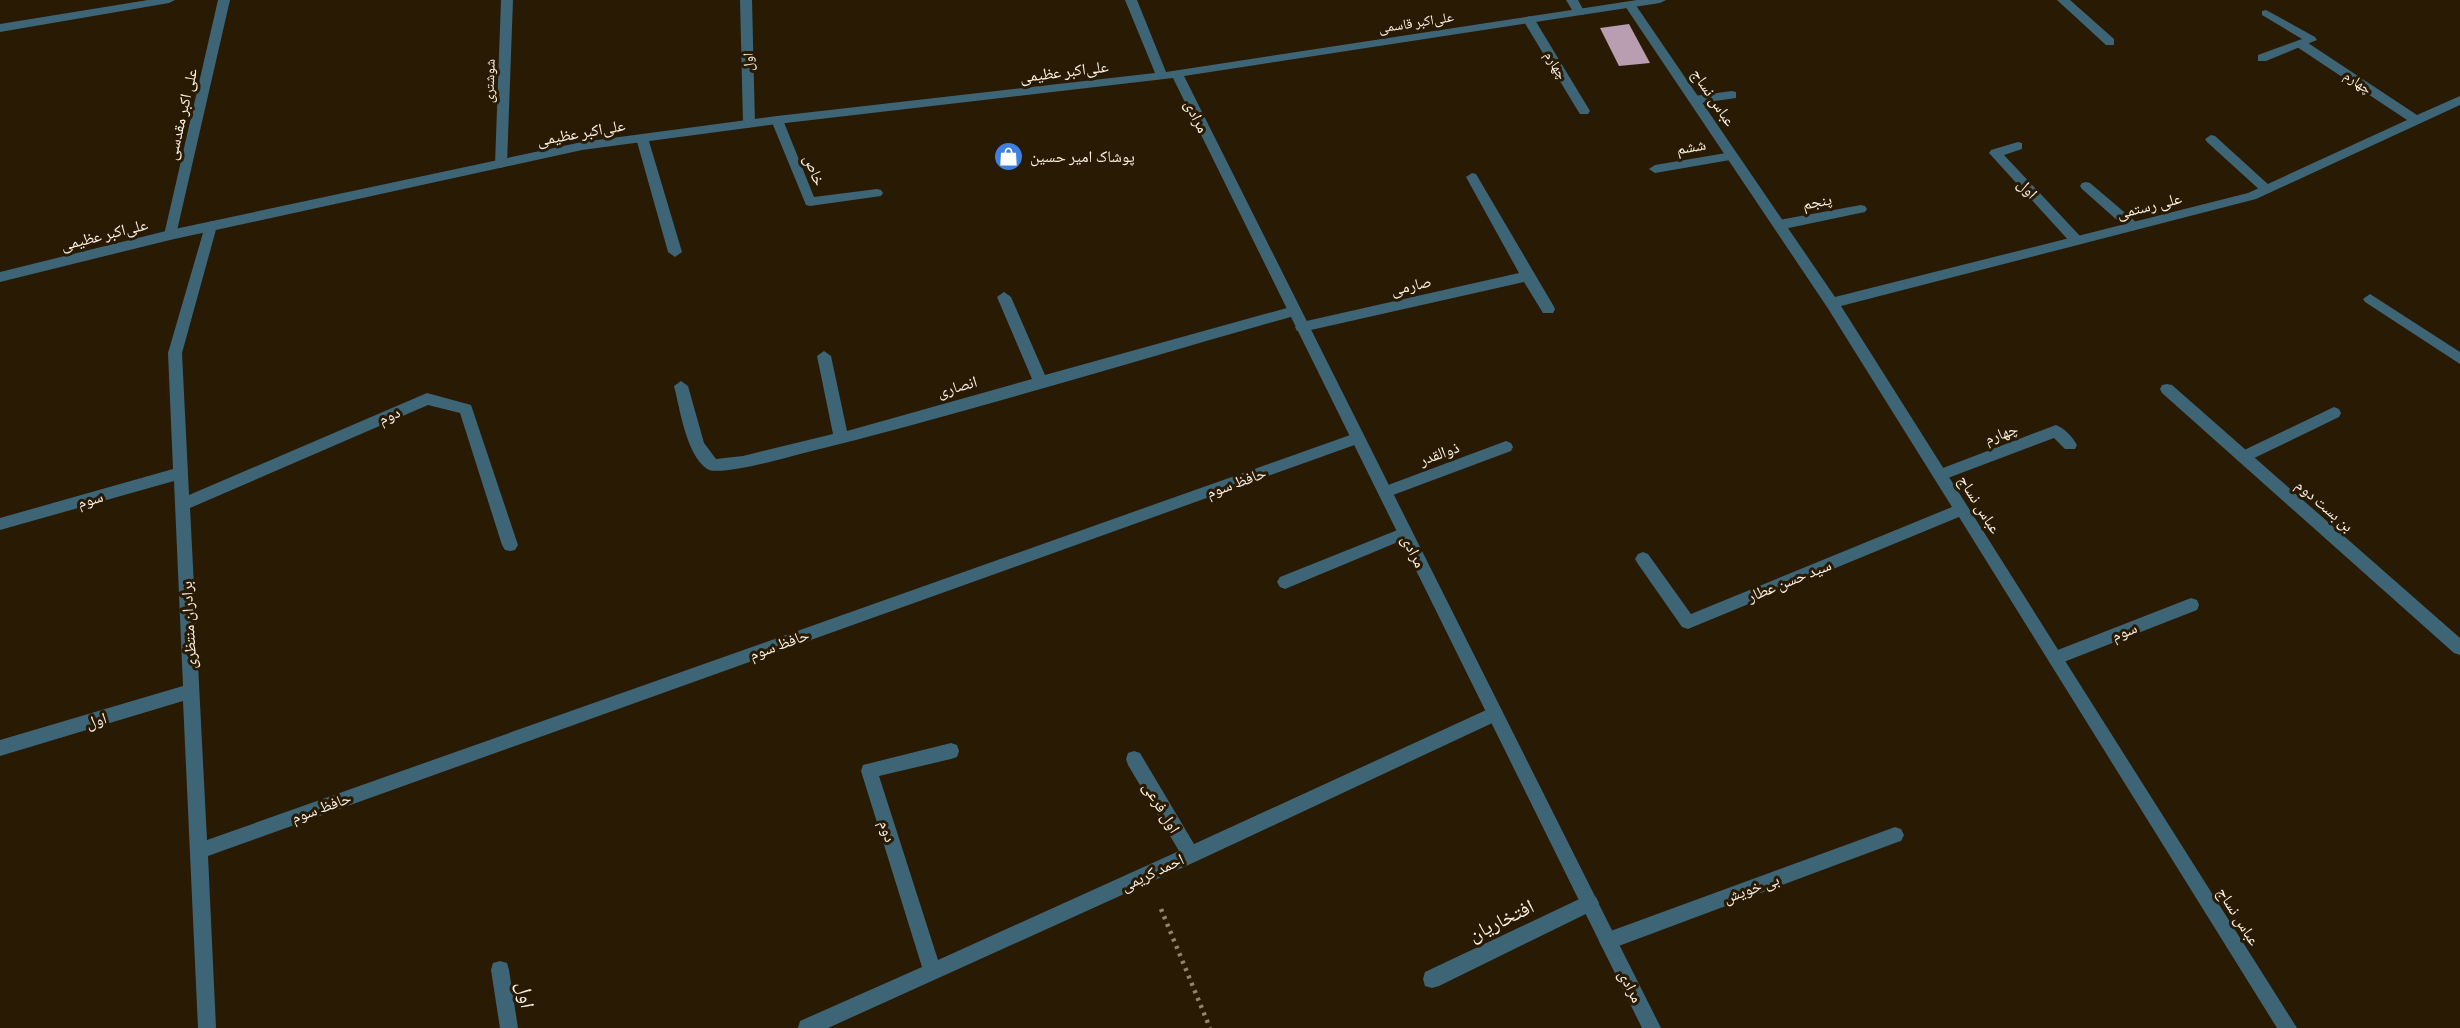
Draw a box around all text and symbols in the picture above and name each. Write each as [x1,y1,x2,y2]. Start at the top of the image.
street label: علی‌اکبر قاسمی [1377,5,1455,37]
street label: چهارم [1540,46,1573,83]
street label: اول [737,53,757,71]
street label: علی‌اکبر عظیمی [1018,53,1110,87]
street label: شوشتری [477,58,499,103]
street label: عباس نساج [1687,63,1743,130]
street label: چهارم [2340,64,2377,99]
street label: علی اکبر مقدسی [158,65,202,162]
street label: مرادی [1180,95,1216,136]
street label: علی‌اکبر عظیمی [535,111,627,151]
street label: ششم [1674,131,1707,159]
shop icon: پوشاک امیر حسین [993,140,1025,172]
place label: پوشاک امیر حسین [1030,143,1135,167]
street label: خاص [799,150,833,189]
street label: اول [2013,172,2045,203]
street label: علی رستمی [2114,184,2184,224]
street label: پنجم [1800,185,1834,215]
street label: علی‌اکبر عظیمی [58,211,150,255]
street label: صارمی [1388,268,1433,300]
street label: انصاری [934,368,980,402]
street label: دوم [374,399,403,429]
street label: چهارم [1980,415,2021,449]
street label: ذوالقدر [1414,434,1462,471]
street label: حافظ سوم [1202,459,1269,503]
street label: عباس نساج [1953,469,2008,538]
street label: بن بست دوم [2291,472,2360,536]
street label: سوم [74,483,105,513]
street label: مرادی [1396,530,1433,571]
street label: سید حسن عطار [1742,551,1834,607]
street label: برادران منتظری [173,580,201,670]
street label: سوم [2107,614,2140,646]
street label: حافظ سوم [745,621,812,665]
street label: اول [82,705,109,734]
street label: اول فرعی [1138,776,1188,837]
street label: حافظ سوم [287,784,354,828]
street label: دوم [874,817,904,845]
street label: احمد کریمی [1116,846,1187,896]
street label: بی خویش [1719,866,1782,908]
street label: عباس نساج [2212,881,2267,950]
street label: افتخاریان [1462,889,1538,947]
street label: مرادی [1613,965,1650,1006]
street label: اول [511,979,545,1010]

